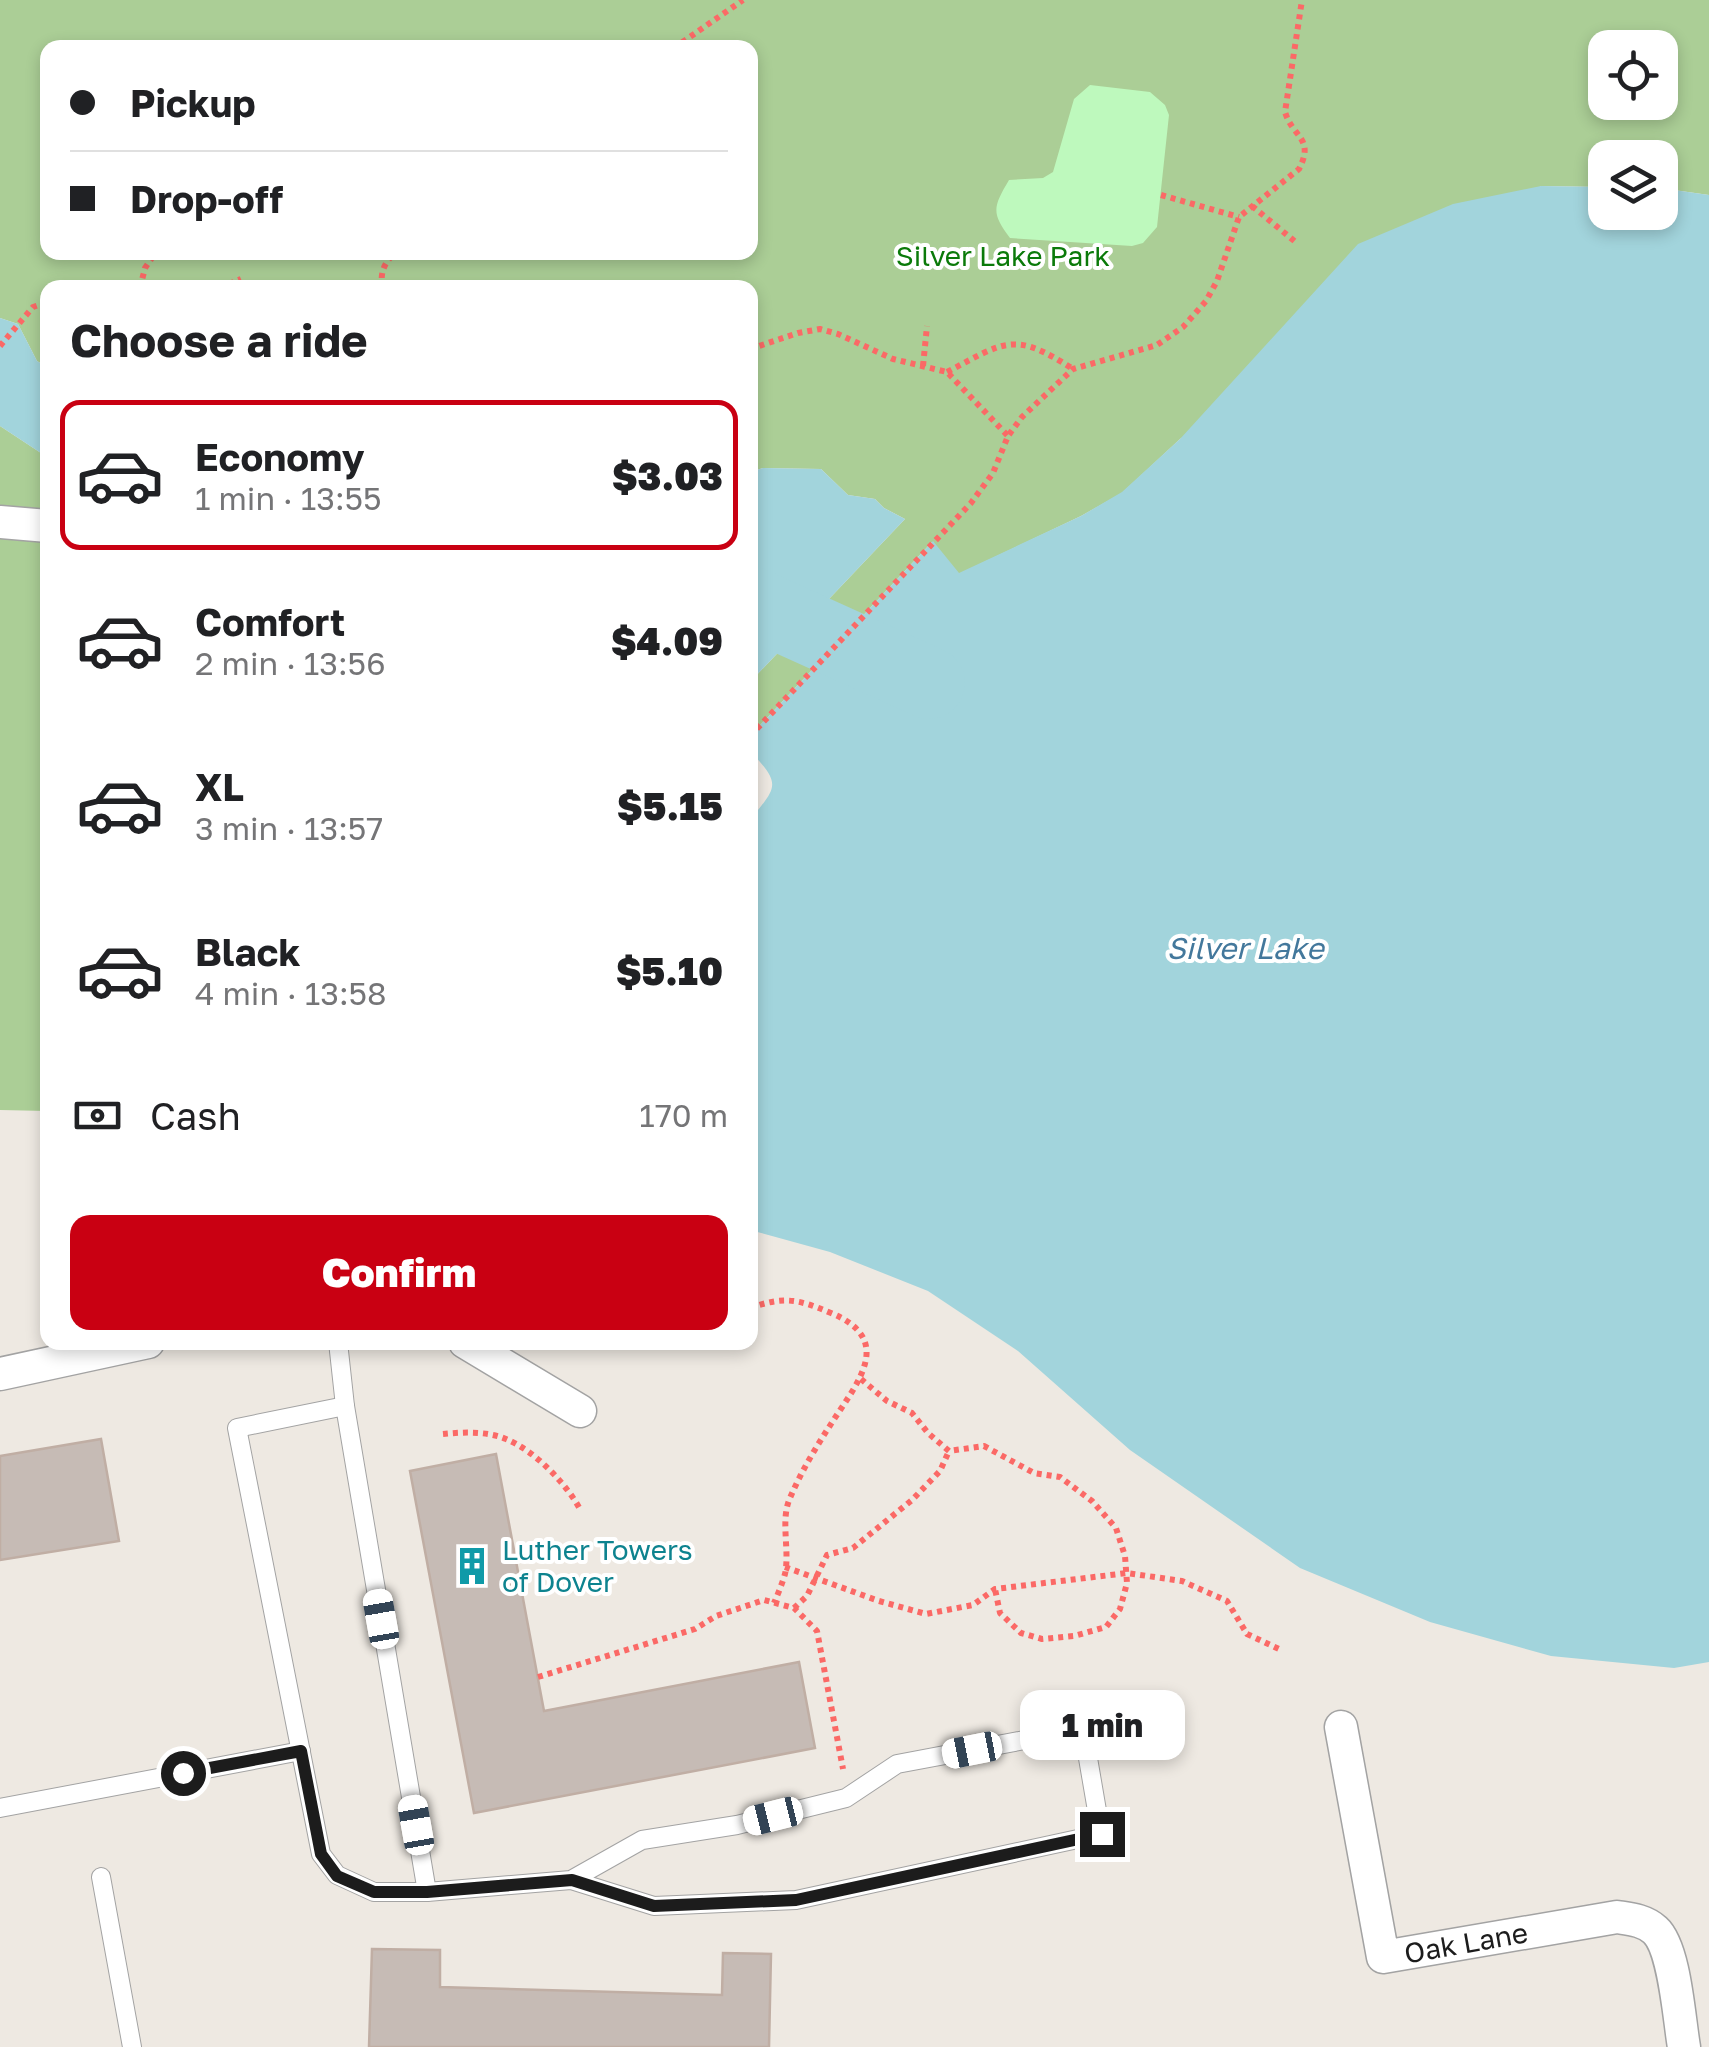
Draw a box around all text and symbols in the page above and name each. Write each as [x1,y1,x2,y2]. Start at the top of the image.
map controls [1588,30,1678,230]
button: locate [1588,30,1678,120]
text: Pickup [130,80,256,125]
button: layers [1588,140,1678,230]
text: Drop-off [130,176,283,221]
park label: Silver Lake Park [896,239,1110,272]
text: Choose a ride [70,313,368,367]
icon: car [75,430,165,520]
text: Economy [195,434,364,479]
text: $3.03 [612,453,723,498]
text: 1 min · 13:55 [195,479,382,517]
icon: car [75,595,165,685]
text: Comfort [195,599,345,644]
text: $4.09 [611,618,723,663]
text: 2 min · 13:56 [195,644,386,682]
icon: car [75,760,165,850]
text: XL [195,764,244,809]
text: $5.15 [617,783,723,828]
text: 3 min · 13:57 [195,809,383,847]
icon: car [75,925,165,1015]
text: Black [195,929,300,974]
water label: Silver Lake [1166,930,1326,966]
text: $5.10 [616,948,723,993]
text: 4 min · 13:58 [195,974,387,1012]
icon: cash [70,1088,125,1143]
text: Cash [150,1093,241,1138]
text: 170 m [639,1096,728,1134]
button: Confirm [70,1215,728,1330]
place label: Luther Towers of Dover [502,1533,693,1598]
building icon: Luther Towers of Dover [451,1545,493,1587]
car [361,1587,401,1651]
callout: 1 min [1020,1689,1184,1759]
text: 1 min [1062,1706,1143,1744]
car [940,1730,1004,1770]
route start [161,1751,206,1796]
car [396,1793,436,1857]
car [740,1794,806,1838]
route end [1080,1812,1125,1857]
street label: Oak Lane [1402,1915,1530,1970]

